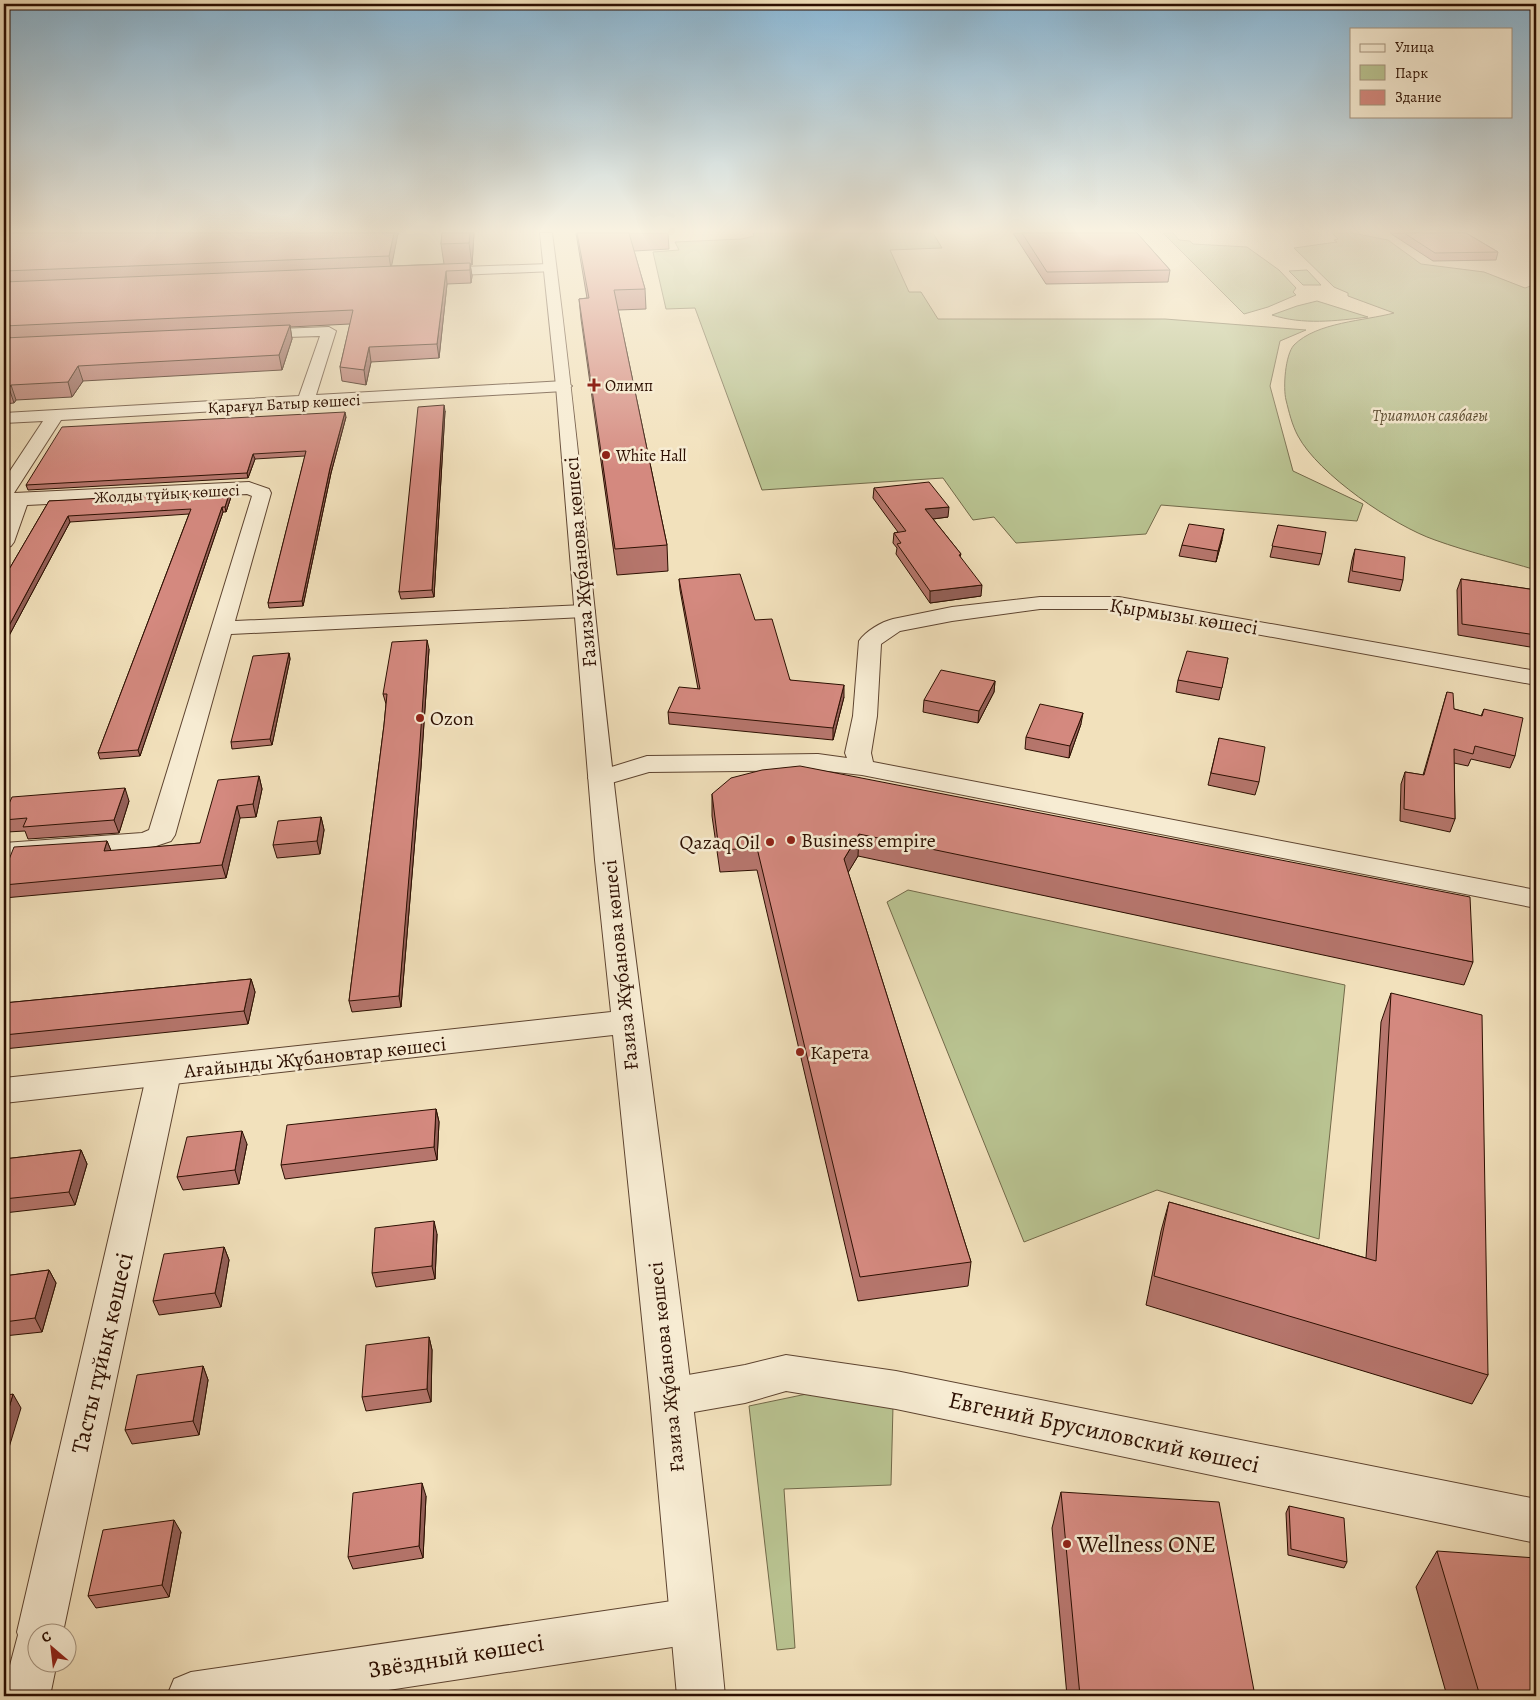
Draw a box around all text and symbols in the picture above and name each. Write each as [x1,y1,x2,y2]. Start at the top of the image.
legend [1350,28,1512,118]
text: Улица [1395,37,1434,57]
text: Парк [1395,63,1428,83]
text: Здание [1395,87,1442,107]
place label: Олимп [605,375,653,397]
marker: Олимп [587,378,601,392]
street label: Қарағұл Батыр көшесі [207,389,361,419]
park label: Триатлон саябағы [1372,405,1488,427]
place label: White Hall [615,445,687,467]
marker: White Hall [600,449,612,461]
street label: Ғазиза Жұбанова көшесі [558,455,603,668]
street label: Жолды тұйық көшесі [94,479,240,509]
street label: Қырмызы көшесі [1108,591,1260,642]
place label: Ozon [430,705,474,732]
marker: Ozon [414,712,426,724]
place label: Business empire [801,827,936,854]
place label: Qazaq Oil [680,829,760,856]
marker: Business empire [785,834,797,846]
marker: Qazaq Oil [764,836,776,848]
street label: Ғазиза Жұбанова көшесі [596,858,645,1072]
street label: Ағайынды Жұбановтар көшесі [182,1030,448,1085]
place label: Карета [810,1039,870,1066]
marker: Карета [794,1046,806,1058]
street label: Тасты тұйық көшесі [63,1249,141,1457]
street label: Ғазиза Жұбанова көшесі [642,1260,691,1474]
street label: Евгений Брусиловский көшесі [945,1383,1263,1481]
place label: Wellness ONE [1076,1528,1216,1560]
marker: Wellness ONE [1061,1538,1073,1550]
north arrow [28,1622,78,1672]
text: С [38,1626,55,1647]
street label: Звёздный көшесі [366,1626,546,1686]

